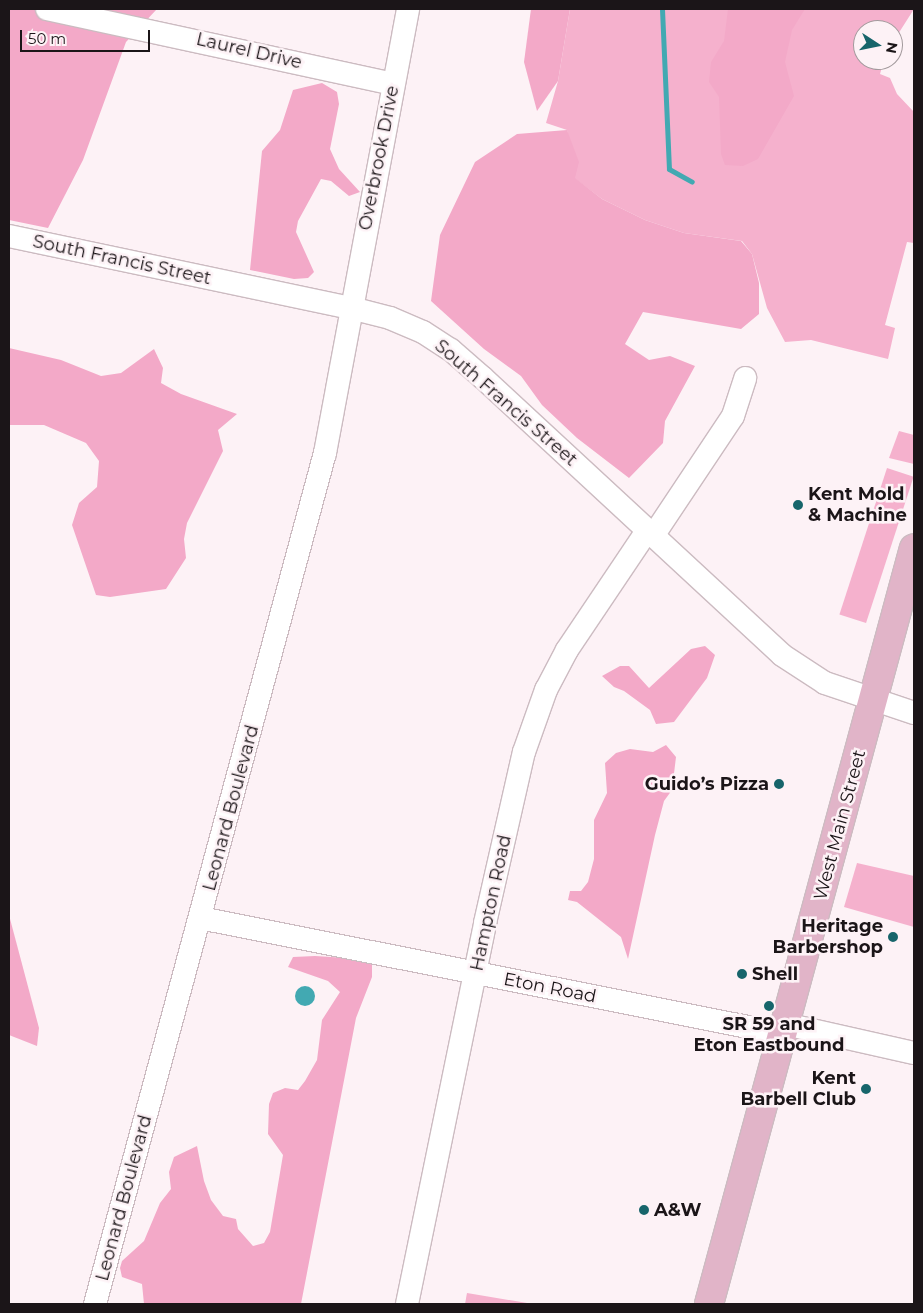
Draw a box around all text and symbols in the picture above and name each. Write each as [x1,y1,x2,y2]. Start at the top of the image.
scale bar [22,20,152,52]
north arrow [853,20,903,70]
street label: Laurel Drive [194,28,304,74]
text: 50 m [28,29,66,48]
text: N [882,40,902,55]
street label: Overbrook Drive [354,84,404,232]
street label: South Francis Street [31,231,213,289]
street label: South Francis Street [430,335,582,471]
place label: Kent Mold & Machine [808,484,907,526]
marker: Kent Mold & Machine [792,499,804,511]
street label: Leonard Boulevard [198,723,264,893]
street label: West Main Street [810,748,870,902]
place label: Guido’s Pizza [645,773,769,795]
marker: Guido’s Pizza [773,778,785,790]
street label: Hampton Road [466,833,516,973]
place label: Heritage Barbershop [773,916,883,959]
marker: Heritage Barbershop [887,931,899,943]
place label: Shell [752,963,798,985]
street label: Eton Road [502,968,598,1008]
marker: Shell [736,968,748,980]
marker: SR 59 and Eton Eastbound [763,1000,775,1012]
place label: SR 59 and Eton Eastbound [694,1014,844,1056]
place label: Kent Barbell Club [740,1068,856,1110]
marker: Kent Barbell Club [860,1083,872,1095]
street label: Leonard Boulevard [91,1113,157,1283]
place label: A&W [654,1199,701,1221]
marker: A&W [638,1204,650,1216]

